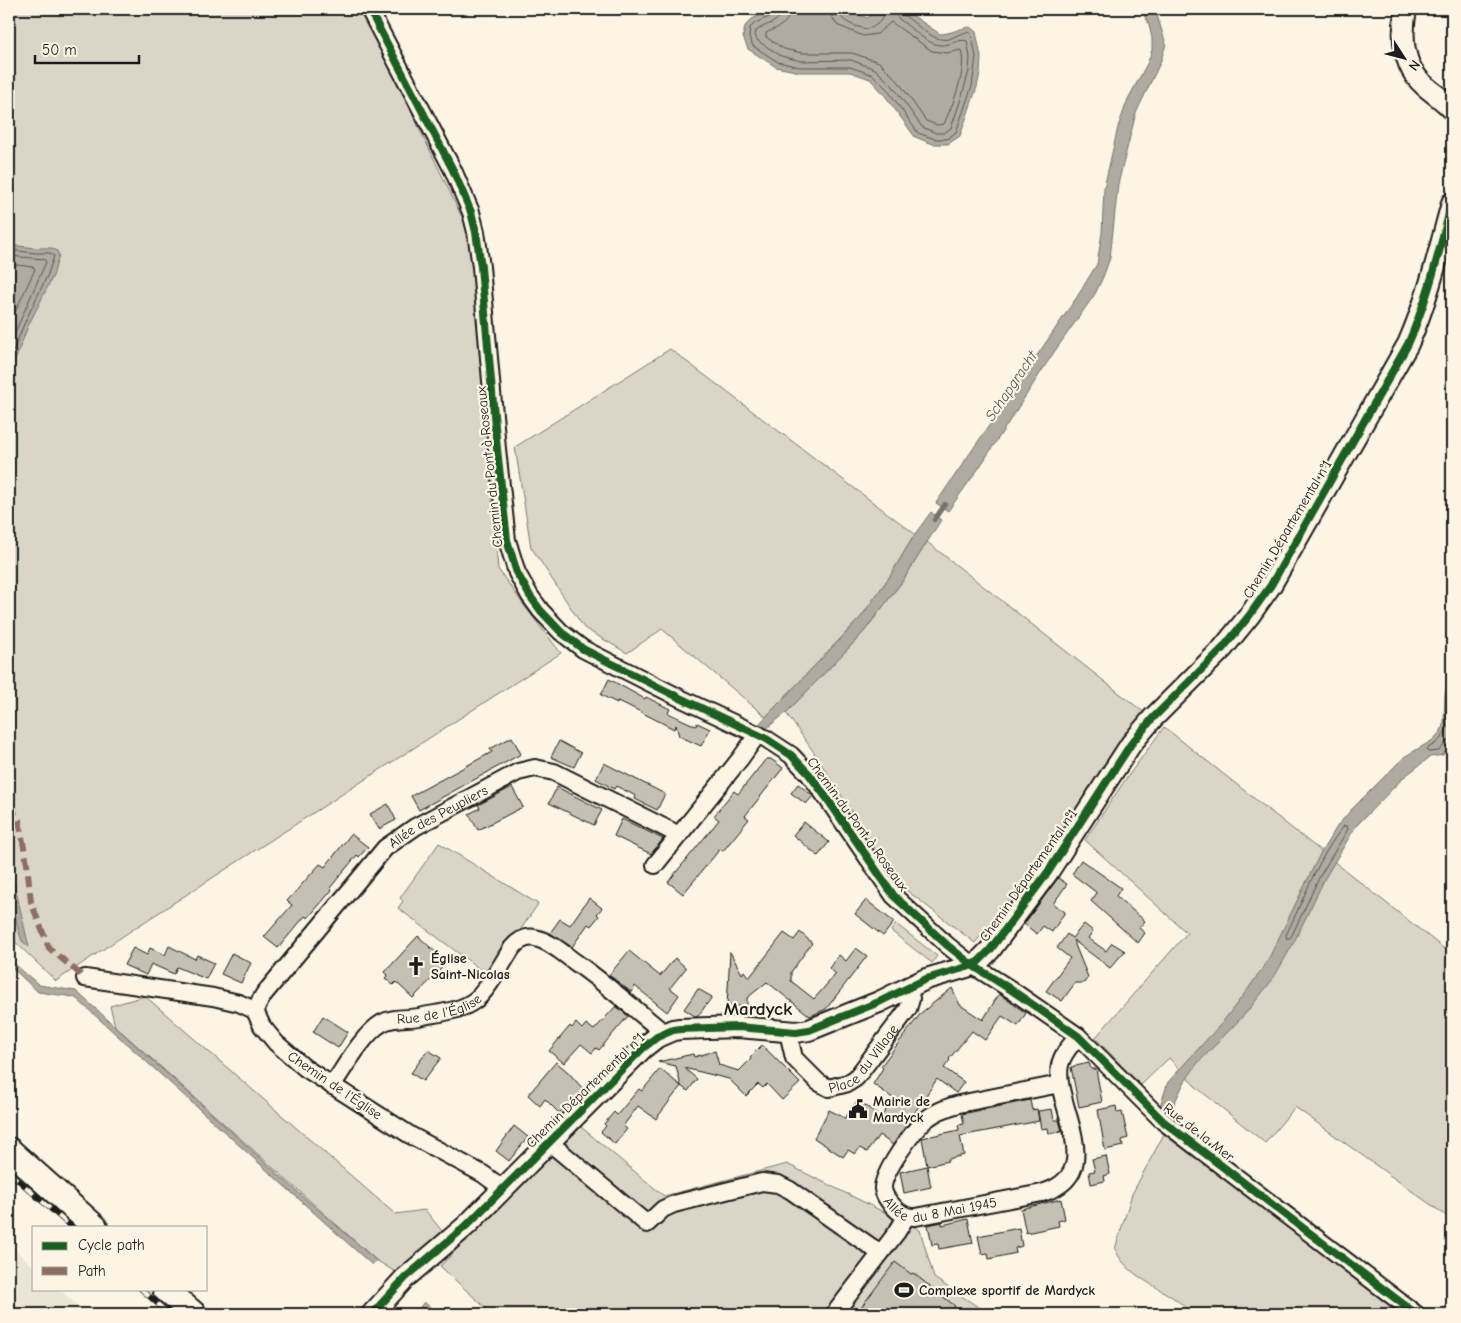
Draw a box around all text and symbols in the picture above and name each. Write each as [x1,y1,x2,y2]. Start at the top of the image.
scale bar [35,32,139,64]
north arrow [1378,32,1428,82]
text: 50 m [42,41,77,59]
text: N [1405,57,1424,74]
water label: Schapgracht [981,347,1042,424]
street label: Chemin du Pont à Roseaux [473,385,506,548]
street label: Chemin Départemental n°1 [1239,457,1336,602]
street label: Chemin du Pont à Roseaux [803,754,912,895]
street label: Allée des Peupliers [385,782,491,852]
street label: Chemin Départemental n°1 [976,805,1081,945]
place label: Église Saint-Nicolas [431,950,510,983]
church icon: Église Saint-Nicolas [405,955,427,977]
street label: Rue de l'Église [396,991,485,1028]
district label: Mardyck [724,998,793,1020]
street label: Place du Village [827,1021,902,1097]
street label: Chemin Départemental n°1 [522,1029,648,1152]
street label: Chemin de l'Église [284,1048,385,1123]
place label: Mairie de Mardyck [873,1093,930,1126]
public building icon: Mairie de Mardyck [847,1098,869,1120]
street label: Rue de la Mer [1160,1099,1238,1166]
street label: Allée du 8 Mai 1945 [880,1194,998,1226]
legend [32,1226,208,1290]
text: Cycle path [78,1236,145,1254]
text: Path [78,1262,106,1280]
sports icon: Complexe sportif de Mardyck [893,1279,915,1301]
place label: Complexe sportif de Mardyck [919,1282,1095,1299]

